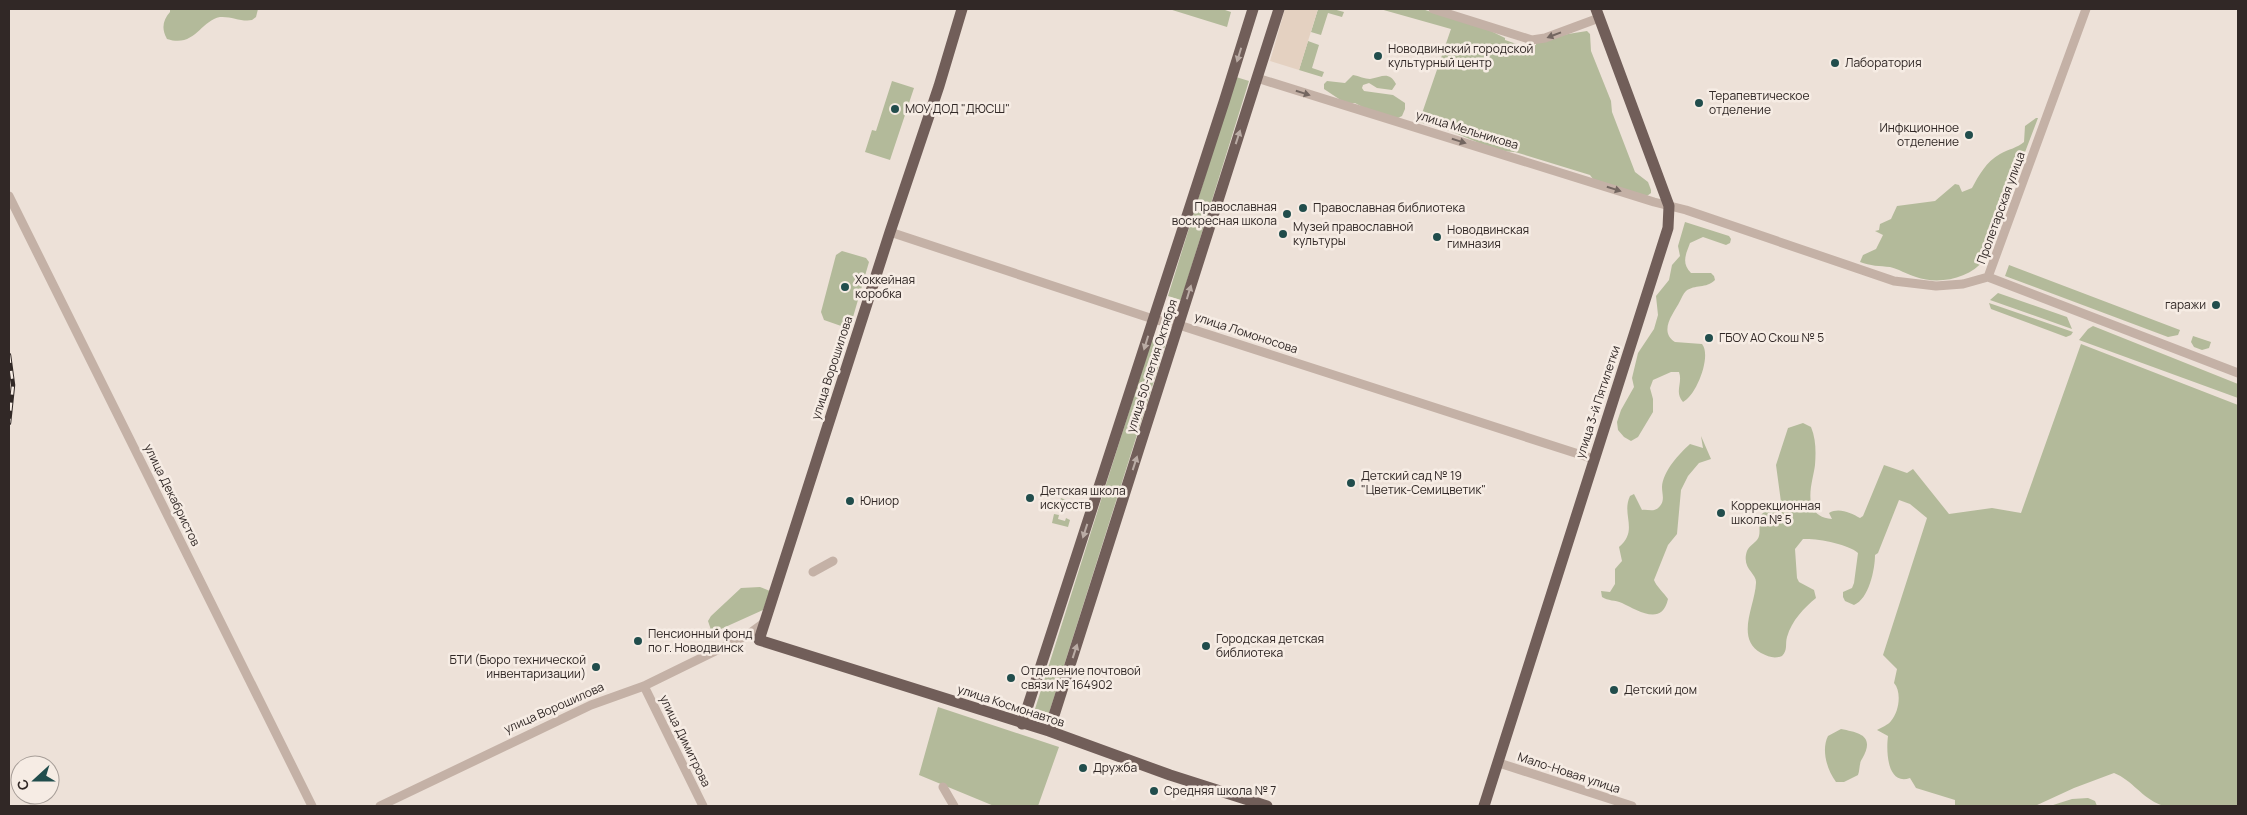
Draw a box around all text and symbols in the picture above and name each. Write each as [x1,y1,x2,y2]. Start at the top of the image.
one-way arrow [1546,31,1561,39]
place label: Новодвинский городской культурный центр [1388,40,1533,71]
one-way arrow [1234,48,1242,63]
marker: Новодвинский городской культурный центр [1372,50,1384,62]
place label: Лаборатория [1845,54,1922,71]
marker: Лаборатория [1829,57,1841,69]
place label: Терапевтическое отделение [1709,87,1809,118]
one-way arrow [1296,89,1311,97]
marker: Терапевтическое отделение [1693,97,1705,109]
place label: МОУ ДОД "ДЮСШ" [905,100,1010,117]
marker: МОУ ДОД "ДЮСШ" [889,103,901,115]
street label: улица Мельникова [1414,106,1521,153]
place label: Инфкционное отделение [1879,119,1959,150]
one-way arrow [1235,129,1243,144]
marker: Инфкционное отделение [1963,129,1975,141]
one-way arrow [1451,137,1466,145]
street label: Пролетарская улица [1972,149,2029,266]
one-way arrow [1607,185,1622,193]
place label: Православная воскресная школа [1172,198,1277,229]
place label: Православная библиотека [1313,199,1465,216]
marker: Православная библиотека [1297,202,1309,214]
marker: Православная воскресная школа [1281,208,1293,220]
place label: Музей православной культуры [1293,218,1413,249]
place label: Новодвинская гимназия [1447,221,1529,252]
marker: Музей православной культуры [1277,228,1289,240]
marker: Новодвинская гимназия [1431,231,1443,243]
place label: Хоккейная коробка [855,271,915,302]
marker: Хоккейная коробка [839,281,851,293]
one-way arrow [1186,284,1194,299]
place label: гаражи [2165,296,2206,313]
street label: улица 50-летия Октября [1122,297,1181,435]
marker: гаражи [2210,299,2222,311]
street label: улица Ломоносова [1192,308,1300,357]
street label: улица Ворошилова [807,314,856,422]
place label: ГБОУ АО Скош № 5 [1719,329,1824,346]
marker: ГБОУ АО Скош № 5 [1703,332,1715,344]
one-way arrow [1141,336,1149,351]
street label: улица 3-й Пятилетки [1571,343,1624,460]
street label: улица Декабристов [140,441,205,549]
one-way arrow [1132,456,1139,471]
place label: Детский сад № 19 "Цветик-Семицветик" [1361,467,1486,498]
marker: Детский сад № 19 "Цветик-Семицветик" [1345,477,1357,489]
place label: Детская школа искусств [1040,482,1126,513]
place label: Юниор [860,492,899,509]
marker: Детская школа искусств [1024,492,1036,504]
marker: Юниор [844,495,856,507]
place label: Коррекционная школа № 5 [1731,497,1821,528]
marker: Коррекционная школа № 5 [1715,507,1727,519]
one-way arrow [1080,524,1088,539]
place label: Пенсионный фонд по г. Новодвинск [648,625,752,656]
place label: Городская детская библиотека [1216,630,1324,661]
marker: Пенсионный фонд по г. Новодвинск [632,635,644,647]
marker: Городская детская библиотека [1200,640,1212,652]
one-way arrow [1072,644,1079,659]
place label: БТИ (Бюро технической инвентаризации) [449,651,586,682]
marker: БТИ (Бюро технической инвентаризации) [590,661,602,673]
place label: Отделение почтовой связи № 164902 [1021,662,1141,693]
marker: Отделение почтовой связи № 164902 [1005,672,1017,684]
street label: улица Ворошилова [501,678,607,737]
street label: улица Космонавтов [955,680,1067,731]
place label: Детский дом [1624,681,1697,698]
marker: Детский дом [1608,684,1620,696]
street label: улица Димитрова [656,692,715,790]
street label: Мало-Новая улица [1516,748,1623,797]
north arrow [10,755,60,805]
place label: Дружба [1093,759,1137,776]
marker: Дружба [1077,762,1089,774]
text: С [12,777,33,793]
place label: Средняя школа № 7 [1164,782,1276,799]
marker: Средняя школа № 7 [1148,785,1160,797]

